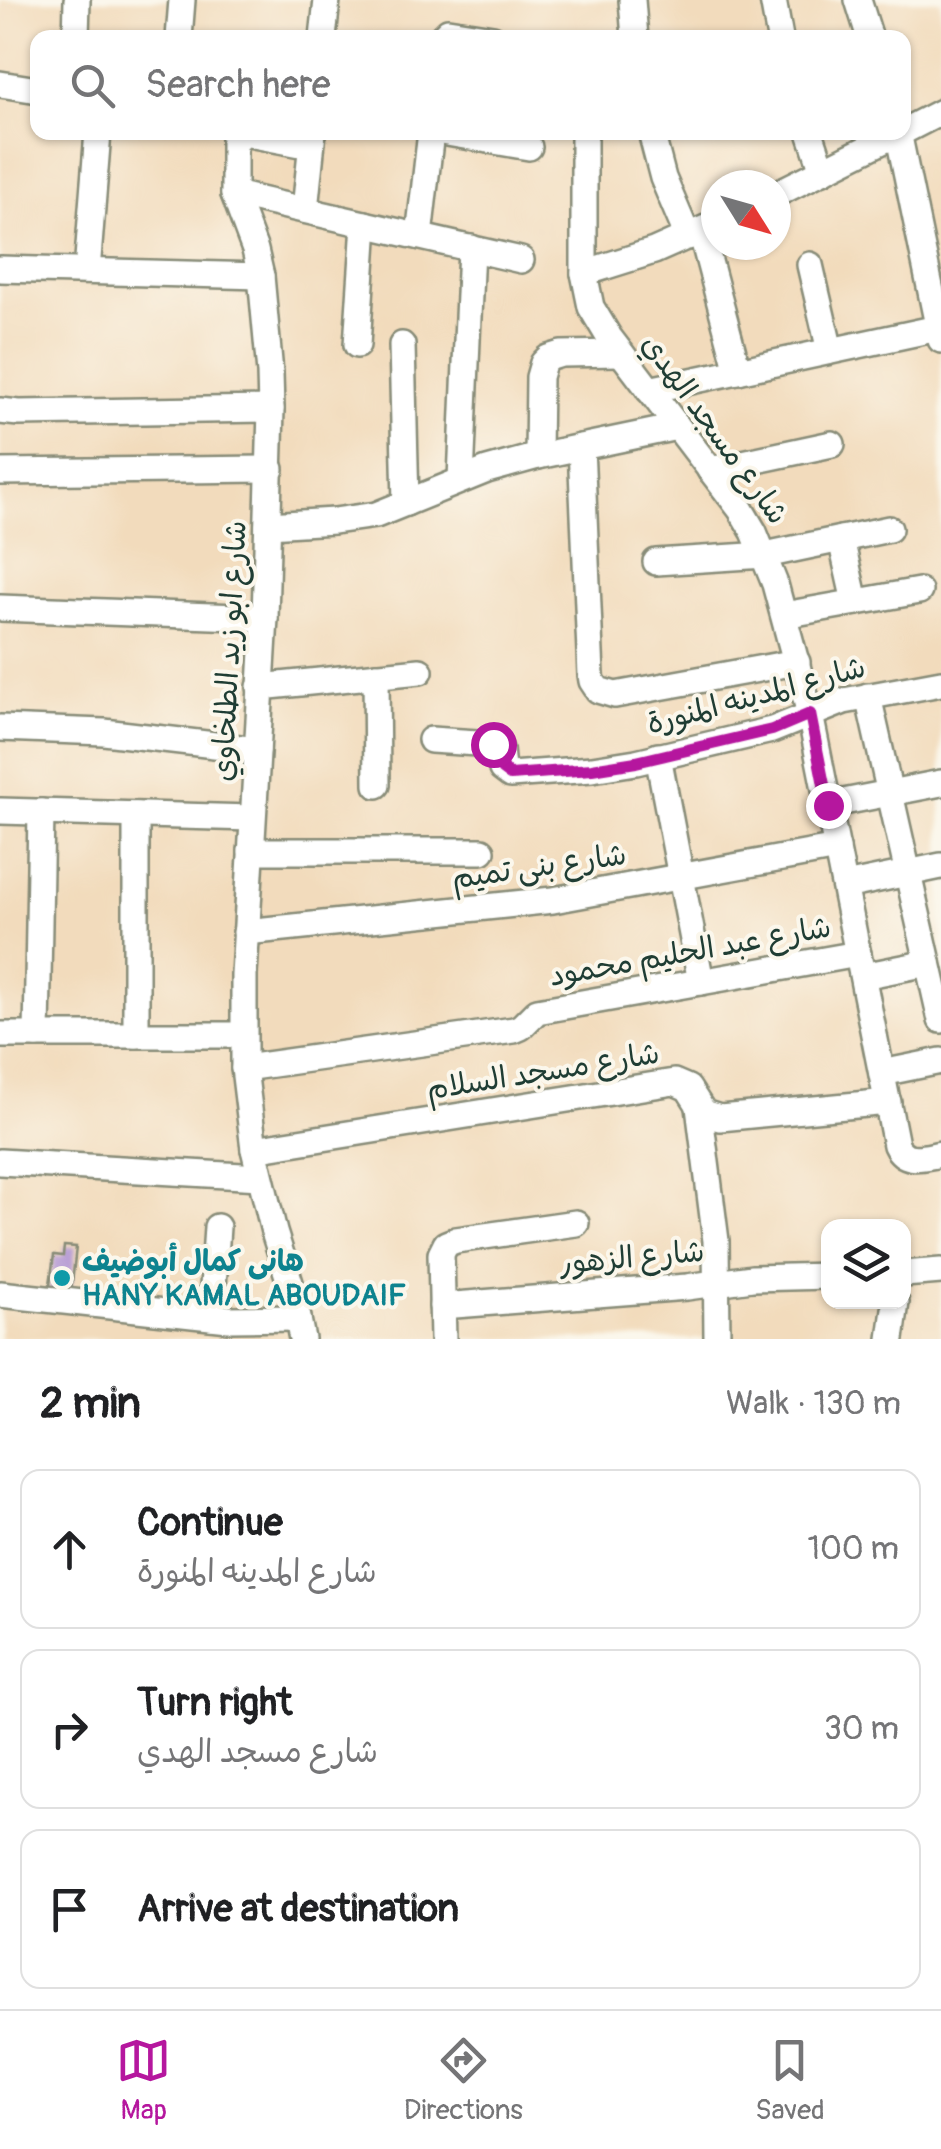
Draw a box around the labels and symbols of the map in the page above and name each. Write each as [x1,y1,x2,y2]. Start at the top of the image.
north arrow [701,170,791,260]
street label: شارع مسجد الهدي [632,327,796,533]
street label: شارع ابو زيد الطلخاوي [204,520,257,783]
street label: شارع المدينه المنورة [643,649,870,744]
route start [471,722,517,768]
route end [806,783,852,829]
street label: شارع بنى تميم [449,836,629,900]
street label: شارع عبد الحليم محمود [546,908,834,997]
street label: شارع مسجد السلام [424,1035,663,1111]
street label: شارع الزهور [557,1233,706,1284]
place label: هانى كمال أبوضيف HANY KAMAL ABOUDAIF [82,1242,406,1314]
marker: هانى كمال أبوضيف HANY KAMAL ABOUDAIF [51,1267,73,1289]

